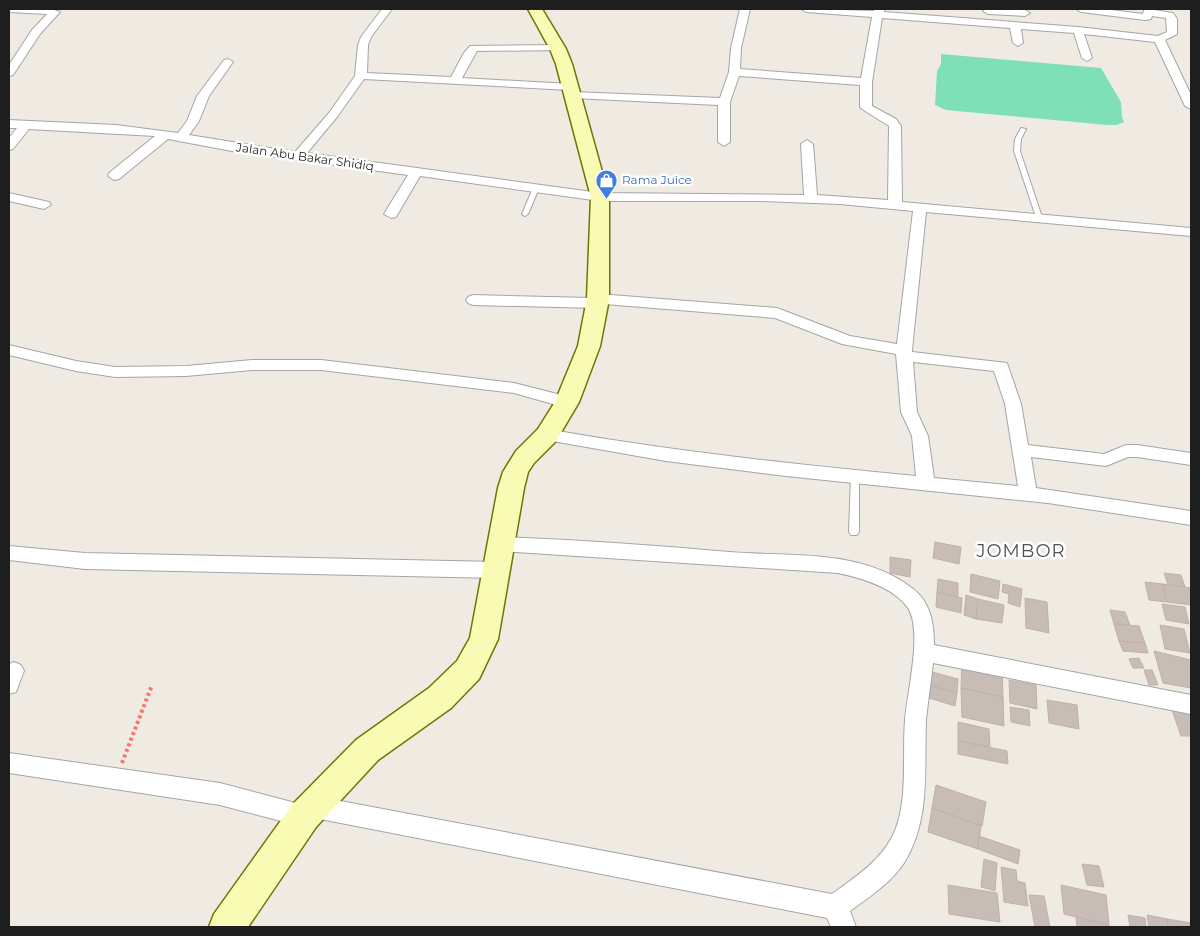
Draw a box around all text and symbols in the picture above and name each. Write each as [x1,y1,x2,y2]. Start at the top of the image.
street label: Jalan Abu Bakar Shidiq [234,139,375,174]
shop icon: Rama Juice [594,168,618,199]
place label: Rama Juice [622,172,692,187]
district label: JOMBOR [976,540,1066,562]

